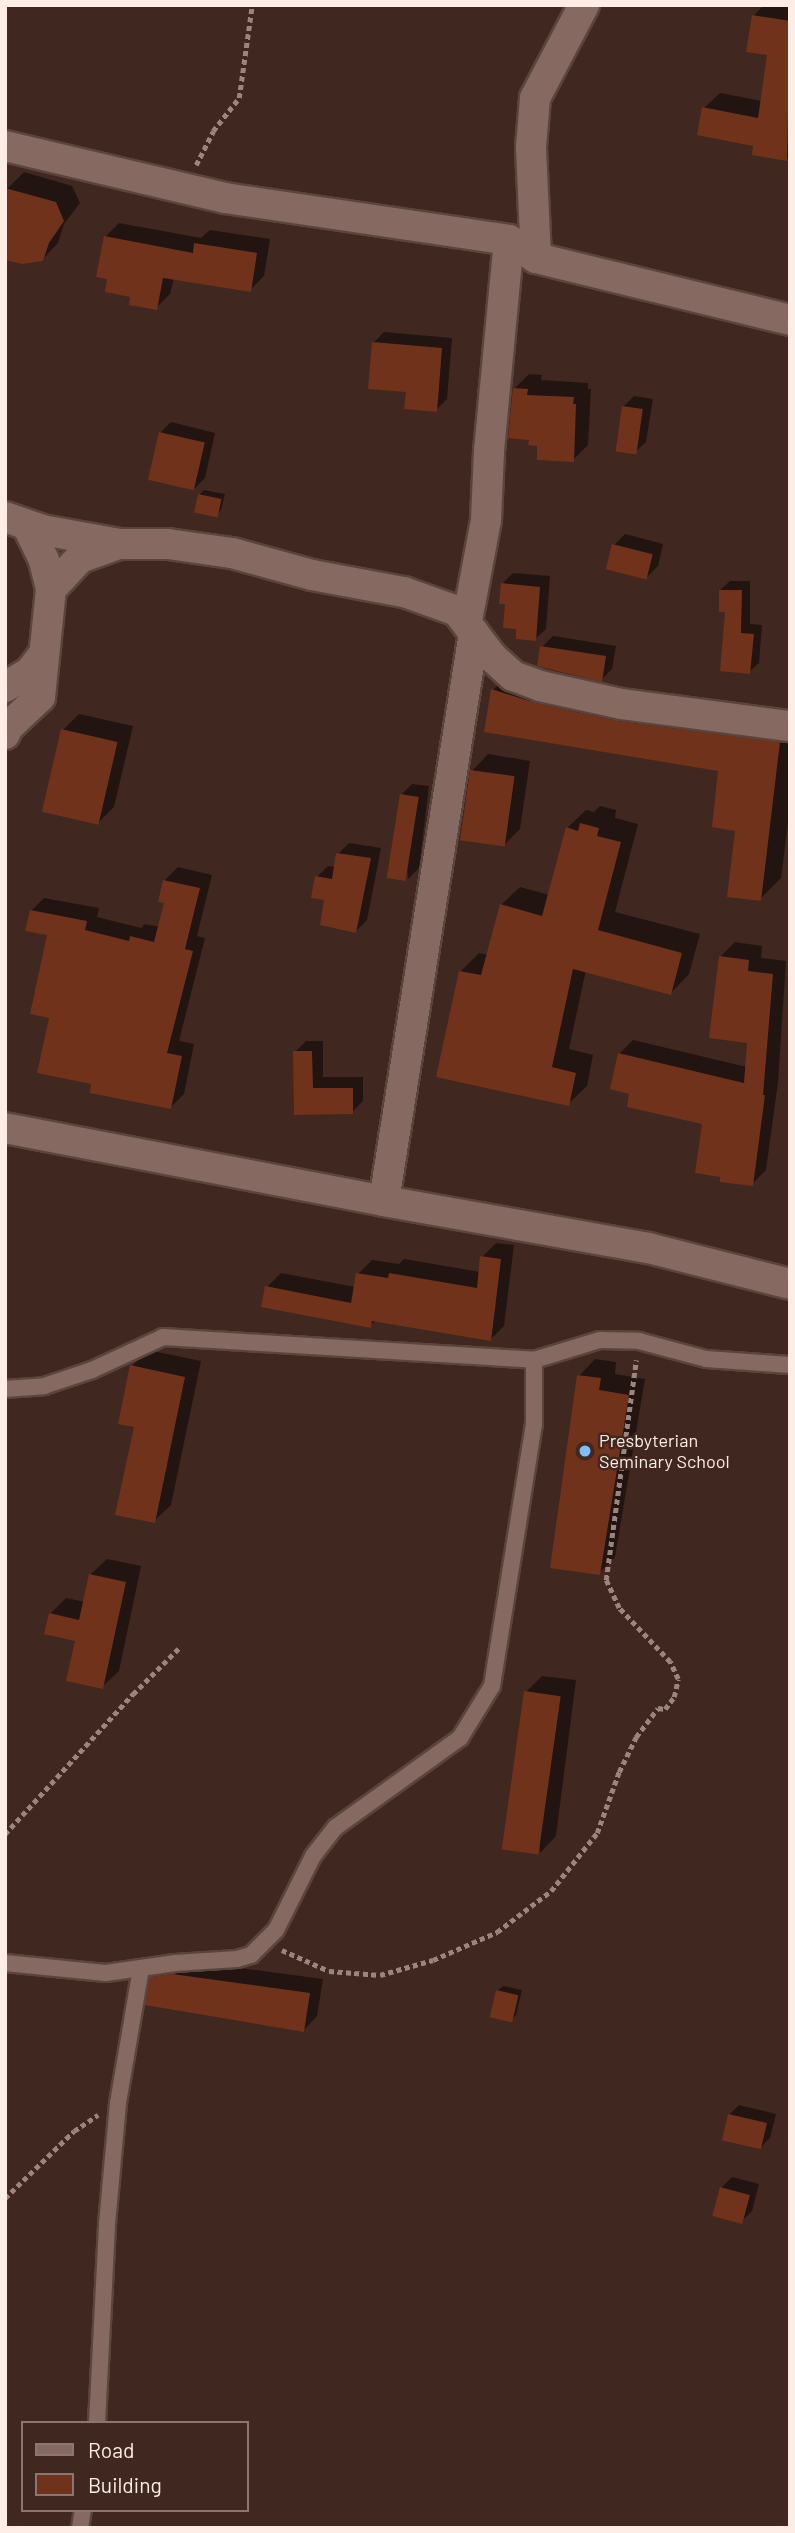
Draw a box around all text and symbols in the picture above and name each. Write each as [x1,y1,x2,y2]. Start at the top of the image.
place label: Presbyterian Seminary School [599,1430,730,1472]
marker: Presbyterian Seminary School [577,1443,593,1459]
legend [21,2421,248,2512]
text: Road [88,2437,134,2462]
text: Building [88,2472,162,2497]

